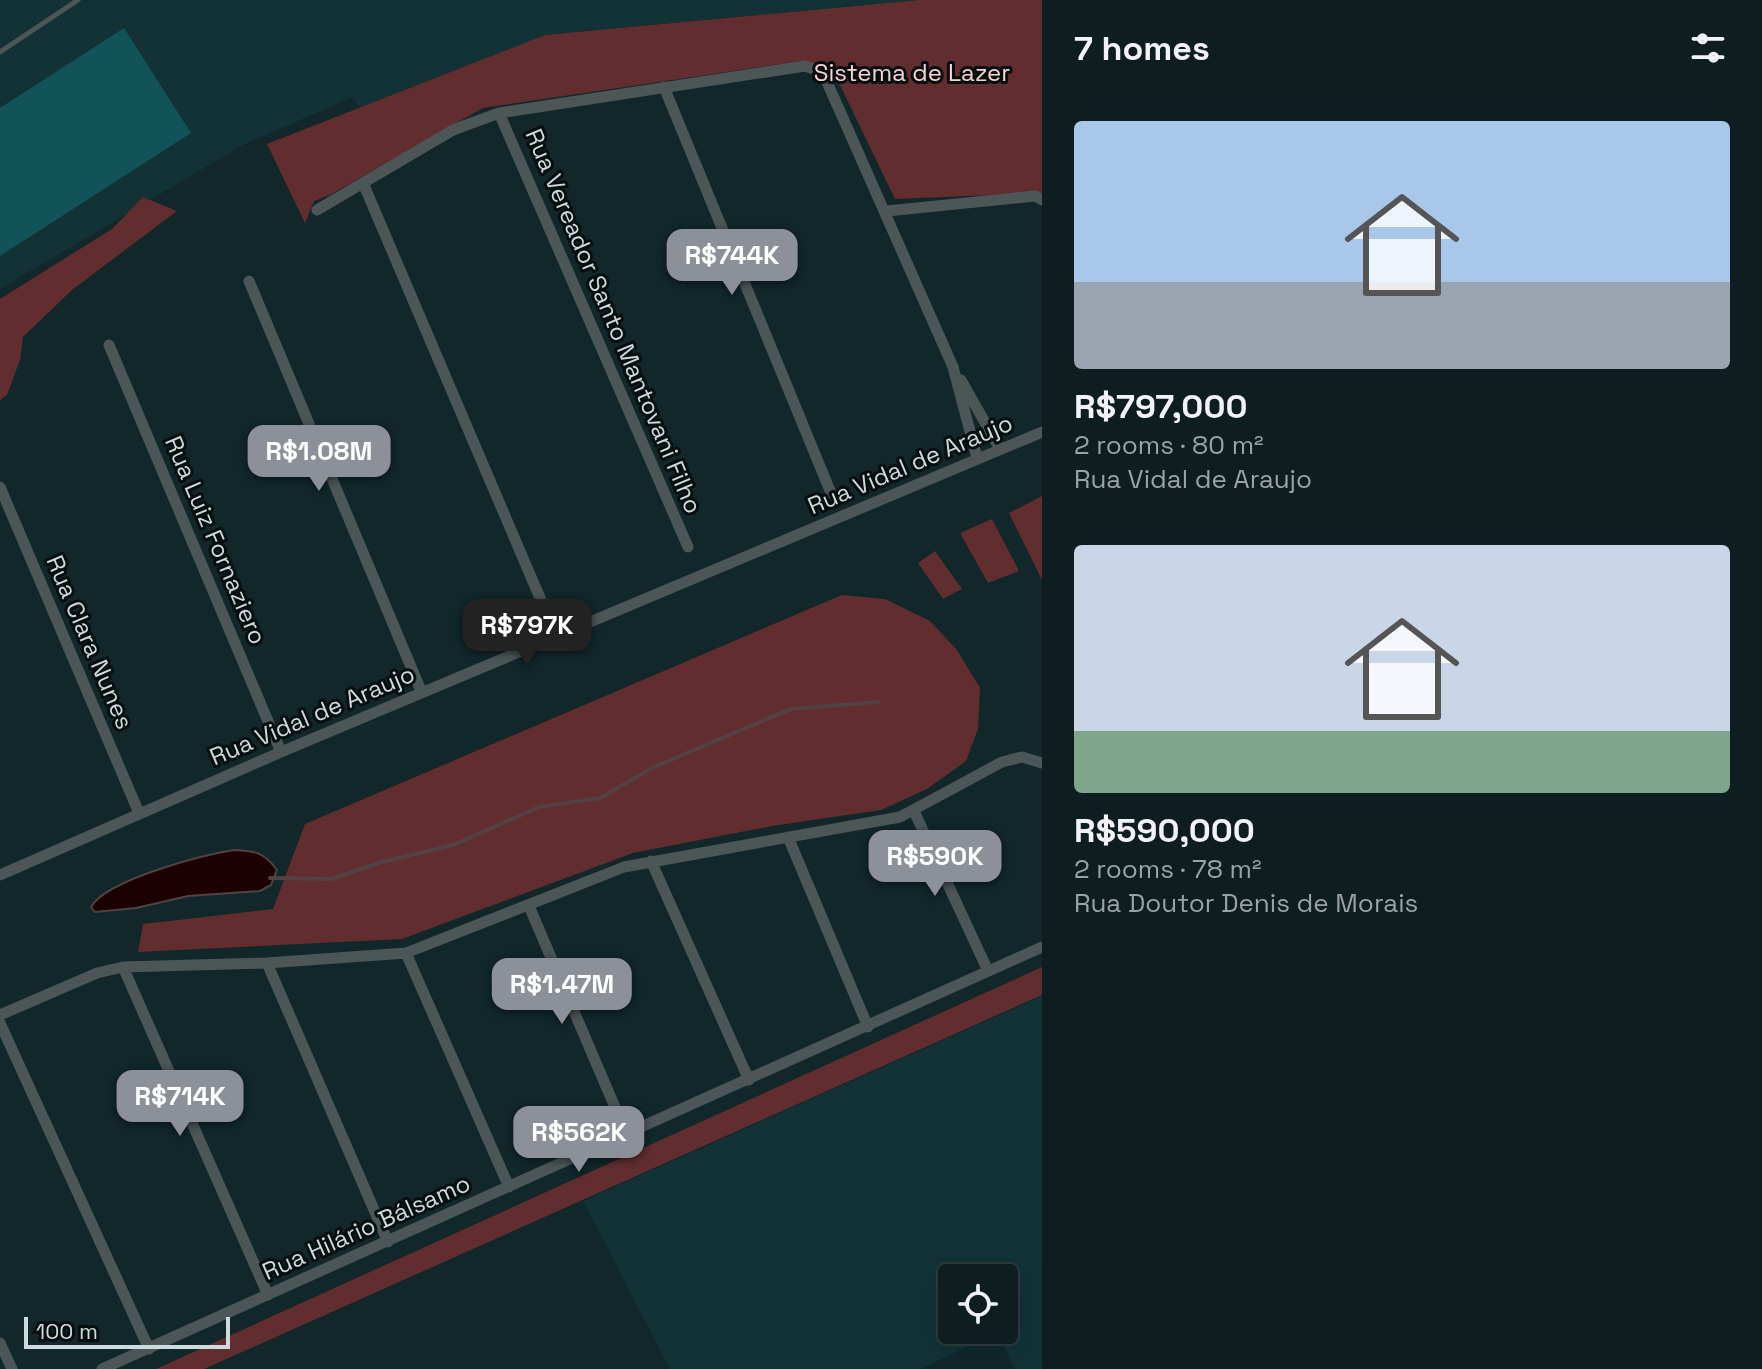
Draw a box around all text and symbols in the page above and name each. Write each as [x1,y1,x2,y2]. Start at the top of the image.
icon: filters [1686,26,1730,70]
text: 7 homes [1074,27,1210,70]
park label: Sistema de Lazer [814,57,1010,88]
street label: Rua Vereador Santo Mantovani Filho [519,124,709,518]
icon: home [1330,173,1474,317]
pin: R$744K [667,229,797,297]
text: R$744K [685,238,779,272]
text: R$797,000 [1074,385,1247,428]
street label: Rua Vidal de Araujo [803,407,1017,521]
pin: R$1.08M [245,425,393,493]
text: 2 rooms · 80 m² [1074,428,1264,462]
street label: Rua Luiz Fornaziero [158,431,274,649]
text: R$1.08M [266,434,372,468]
text: Rua Vidal de Araujo [1074,462,1312,496]
street label: Rua Clara Nunes [39,550,141,734]
icon: home [1330,597,1474,741]
pin: R$797K [462,599,592,667]
text: R$797K [481,608,573,642]
street label: Rua Vidal de Araujo [205,658,419,772]
text: R$590,000 [1074,809,1255,852]
pin: R$590K [870,830,1000,898]
text: R$590K [887,839,983,873]
text: 2 rooms · 78 m² [1074,852,1261,886]
text: Rua Doutor Denis de Morais [1074,886,1418,920]
pin: R$1.47M [488,958,636,1026]
text: R$1.47M [510,967,614,1001]
pin: R$714K [115,1070,245,1138]
text: R$714K [135,1079,225,1113]
pin: R$562K [514,1106,644,1174]
text: R$562K [531,1115,627,1149]
street label: Rua Hilário Bálsamo [257,1167,475,1287]
map controls [938,1264,1018,1344]
button: locate [938,1264,1018,1344]
scale bar [24,1313,230,1349]
text: 100 m [36,1317,98,1345]

